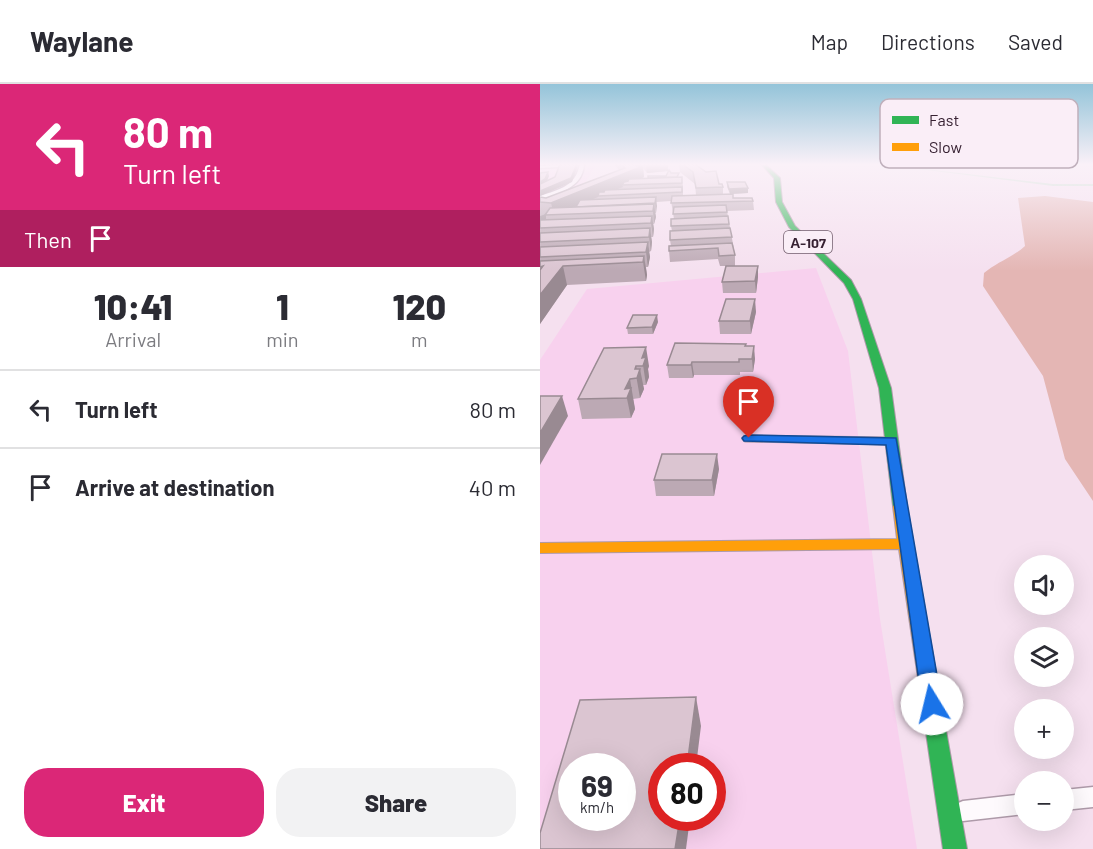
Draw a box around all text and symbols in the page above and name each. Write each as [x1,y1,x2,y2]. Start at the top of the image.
text: Waylane [30,24,134,58]
text: Map [811,29,848,54]
text: Directions [881,29,975,54]
text: Saved [1008,29,1063,54]
legend [880,99,1078,168]
text: 80 m [123,106,213,156]
icon: left [24,108,102,186]
text: Fast [929,110,959,129]
text: Slow [929,137,962,156]
text: Turn left [123,157,221,189]
icon: arrive [84,222,117,255]
text: Then [24,226,72,252]
road number: А-107 [784,231,832,253]
text: 10:41 [94,284,172,327]
text: 1 [276,284,289,327]
text: 120 [392,284,446,327]
text: Arrival [105,327,161,351]
text: min [266,327,299,351]
text: m [411,327,428,351]
pin [723,376,774,438]
icon: arrive [732,385,765,418]
icon: left [24,393,57,426]
text: Turn left [75,396,158,422]
text: 80 m [470,396,516,422]
icon: arrive [24,471,57,504]
text: Arrive at destination [75,474,274,500]
text: 40 m [469,474,516,500]
map controls [1014,555,1074,831]
button: sound [1014,555,1074,615]
button: layers [1014,627,1074,687]
position arrow [900,672,964,736]
button: + [1014,699,1074,759]
speed limit sign: 80 [648,753,726,831]
text: 69 [581,767,613,803]
button: Exit [24,768,264,837]
button: Share [276,768,516,837]
button: − [1014,771,1074,831]
text: km/h [580,798,614,816]

